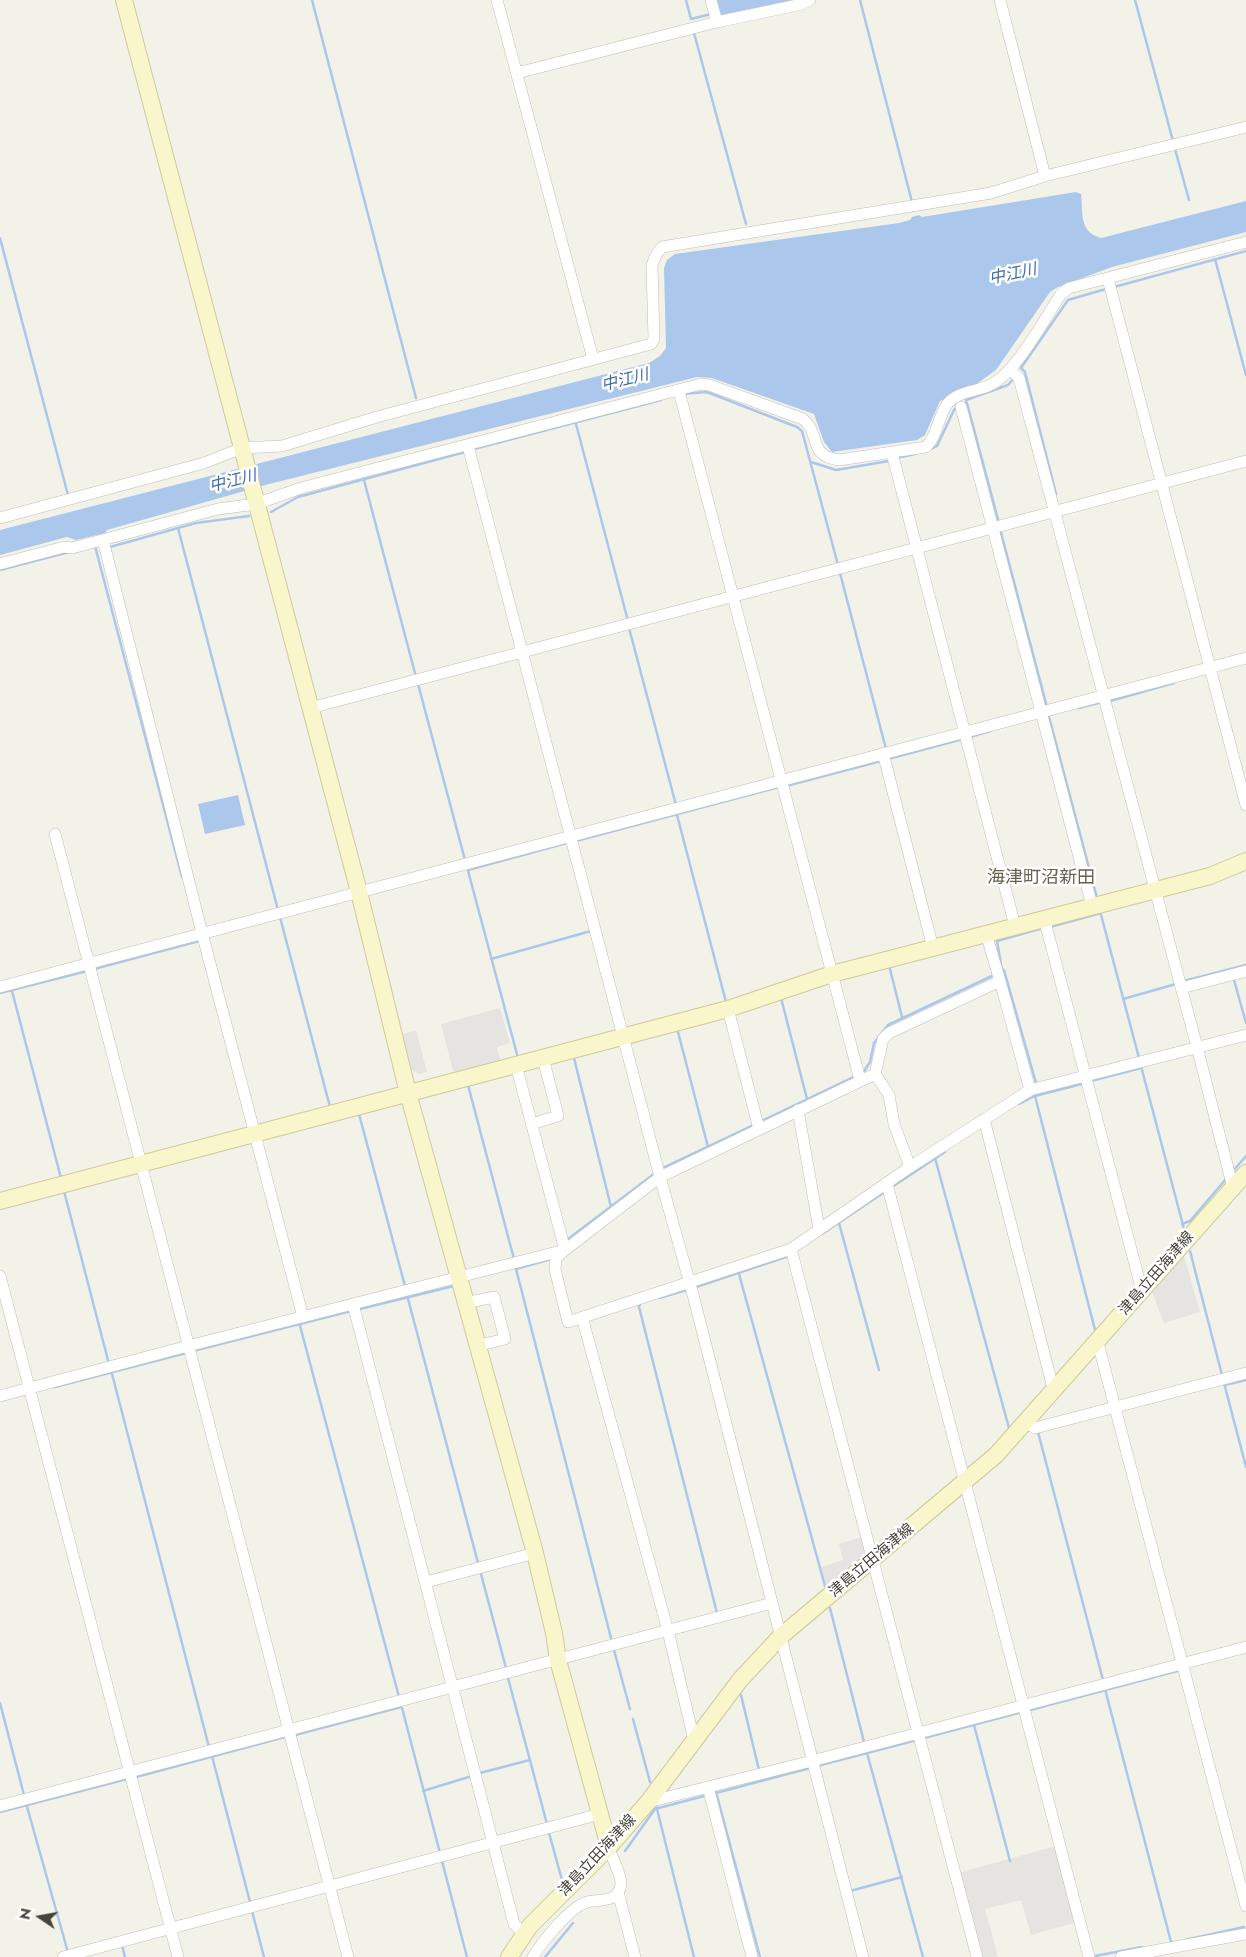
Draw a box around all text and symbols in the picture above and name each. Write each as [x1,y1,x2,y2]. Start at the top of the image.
water label: 中江川 [988,261,1038,289]
water label: 中江川 [599,366,651,396]
water label: 中江川 [207,467,259,497]
district label: 海津町沼新田 [987,868,1095,890]
street label: 津島立田海津線 [1116,1228,1198,1320]
street label: 津島立田海津線 [826,1520,918,1602]
street label: 津島立田海津線 [556,1811,640,1901]
north arrow [15,1892,65,1942]
text: N [14,1906,36,1921]

